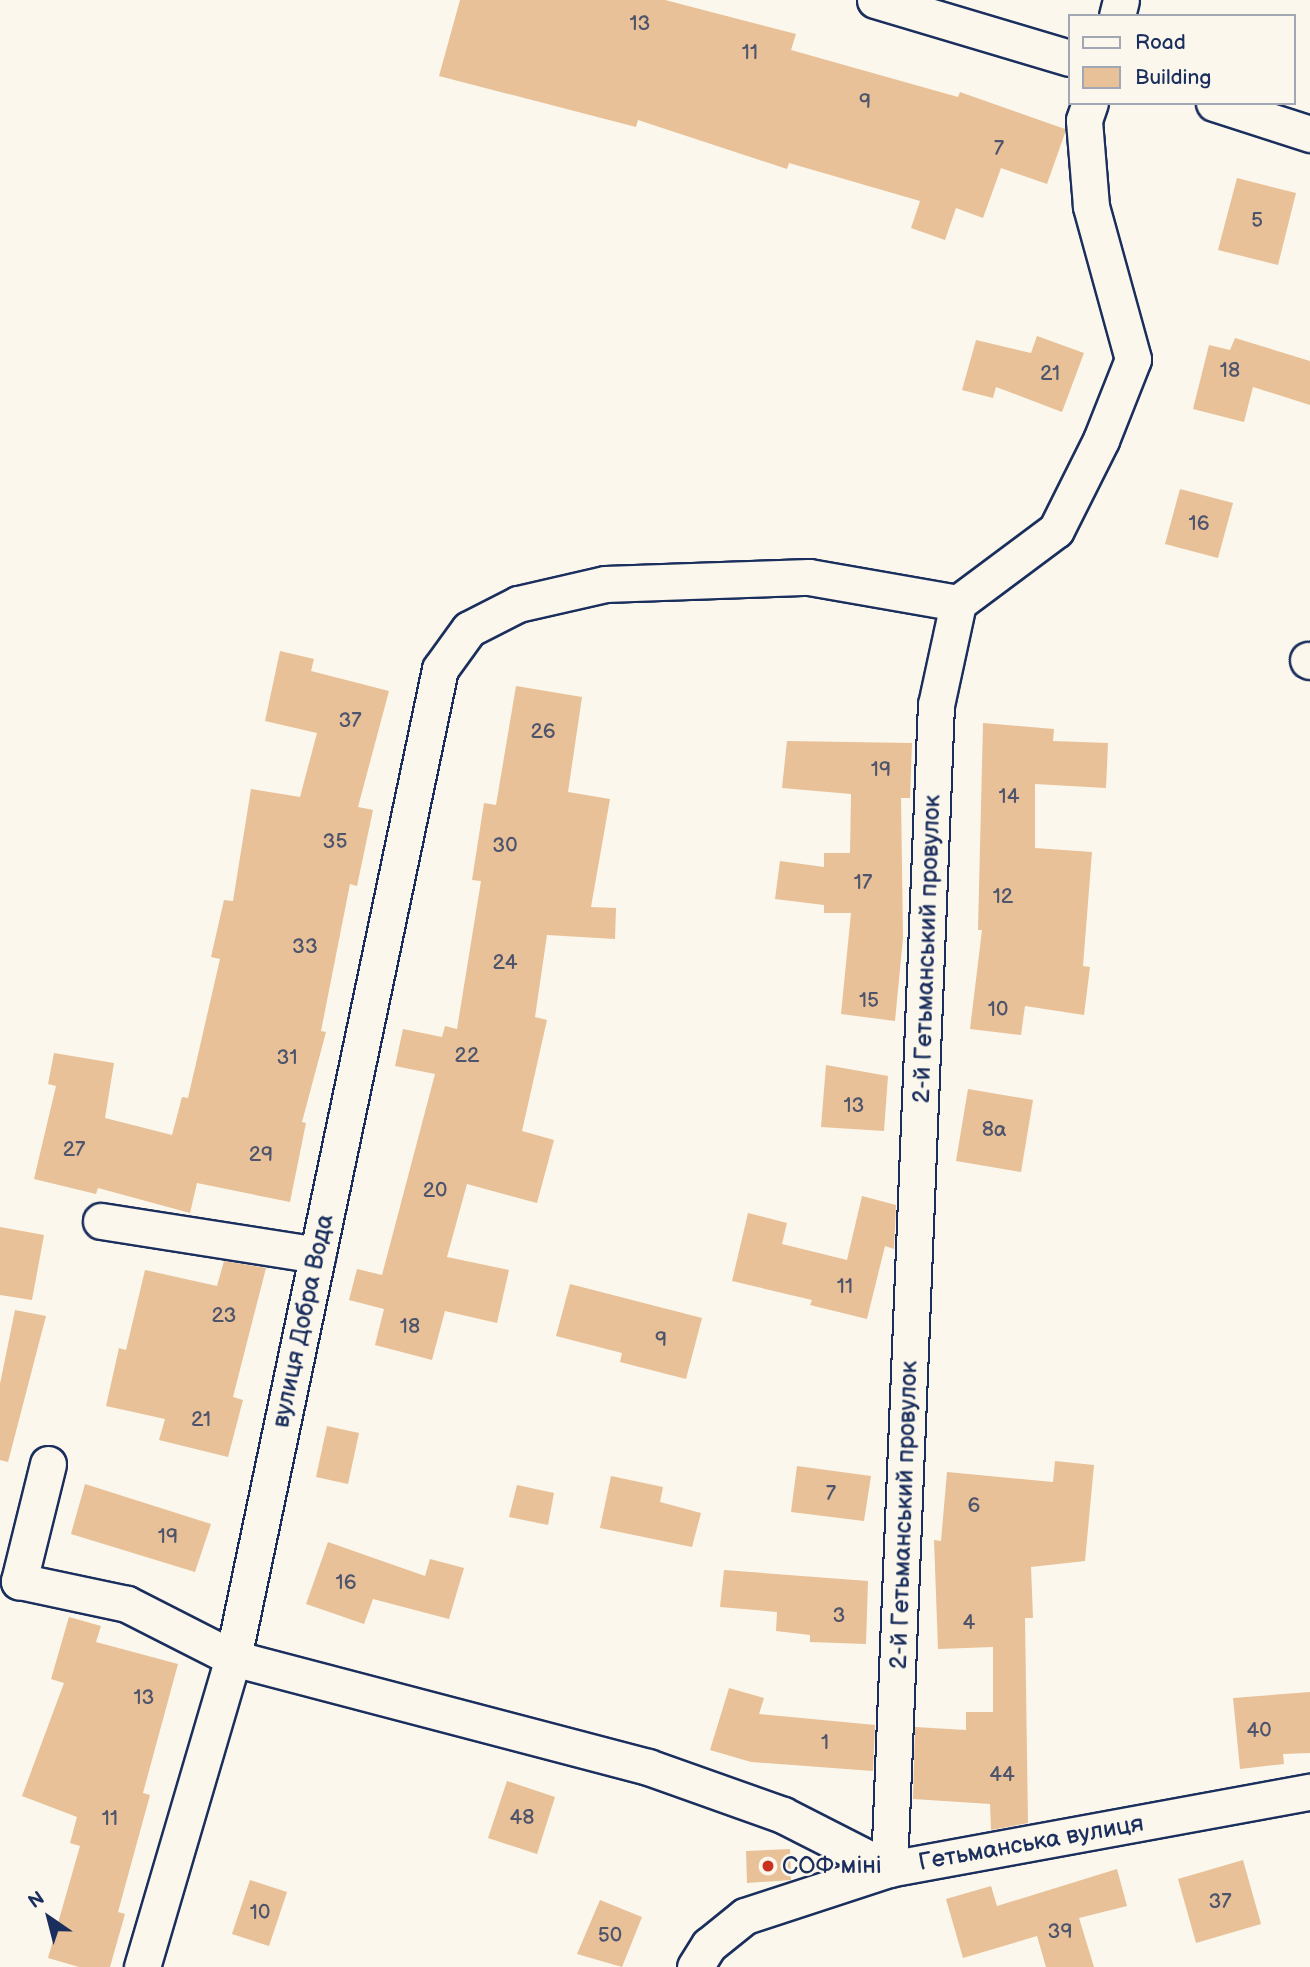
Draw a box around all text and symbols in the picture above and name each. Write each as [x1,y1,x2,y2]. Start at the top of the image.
house number: 13 [629,11,651,37]
legend [1068,14,1296,105]
text: Road [1135,30,1186,55]
house number: 11 [742,40,758,66]
text: Building [1135,65,1211,90]
house number: 9 [859,89,871,115]
house number: 7 [994,136,1004,162]
house number: 5 [1251,208,1263,234]
house number: 18 [1220,358,1240,384]
house number: 21 [1040,361,1060,387]
house number: 16 [1189,511,1209,537]
house number: 37 [338,708,362,734]
house number: 26 [530,719,556,745]
house number: 19 [871,757,891,783]
house number: 14 [999,784,1019,810]
street label: 2-й Гетьманський провулок [907,794,947,1104]
house number: 35 [323,829,347,855]
house number: 30 [492,833,518,859]
house number: 17 [854,870,872,896]
house number: 12 [993,884,1013,910]
house number: 33 [292,934,318,960]
house number: 24 [493,950,517,976]
house number: 15 [859,988,879,1014]
house number: 10 [988,997,1008,1023]
house number: 22 [455,1043,479,1069]
house number: 31 [276,1045,298,1071]
house number: 13 [843,1093,865,1119]
house number: 8а [982,1117,1006,1143]
house number: 27 [63,1137,85,1163]
house number: 29 [249,1142,273,1168]
house number: 20 [423,1178,447,1204]
street label: вулиця Добра Вода [266,1212,340,1430]
house number: 11 [837,1274,853,1300]
house number: 23 [212,1303,236,1329]
house number: 18 [400,1314,420,1340]
house number: 9 [655,1327,667,1353]
street label: 2-й Гетьманський провулок [884,1360,924,1670]
house number: 21 [191,1407,211,1433]
house number: 7 [826,1481,836,1507]
house number: 6 [968,1493,980,1519]
house number: 19 [158,1524,178,1550]
house number: 16 [336,1570,356,1596]
house number: 3 [833,1603,845,1629]
house number: 4 [963,1610,975,1636]
house number: 13 [133,1685,155,1711]
house number: 40 [1246,1718,1272,1744]
house number: 1 [821,1730,829,1756]
house number: 44 [989,1762,1015,1788]
house number: 48 [509,1805,535,1831]
house number: 11 [102,1806,118,1832]
street label: Гетьманська вулиця [916,1809,1146,1877]
place label: СОФ міні [782,1852,882,1880]
marker: СОФ міні [760,1858,776,1874]
north arrow [14,1883,84,1953]
text: N [24,1887,49,1914]
house number: 37 [1208,1889,1232,1915]
house number: 10 [250,1900,270,1926]
house number: 39 [1047,1919,1073,1945]
house number: 50 [598,1923,622,1949]

